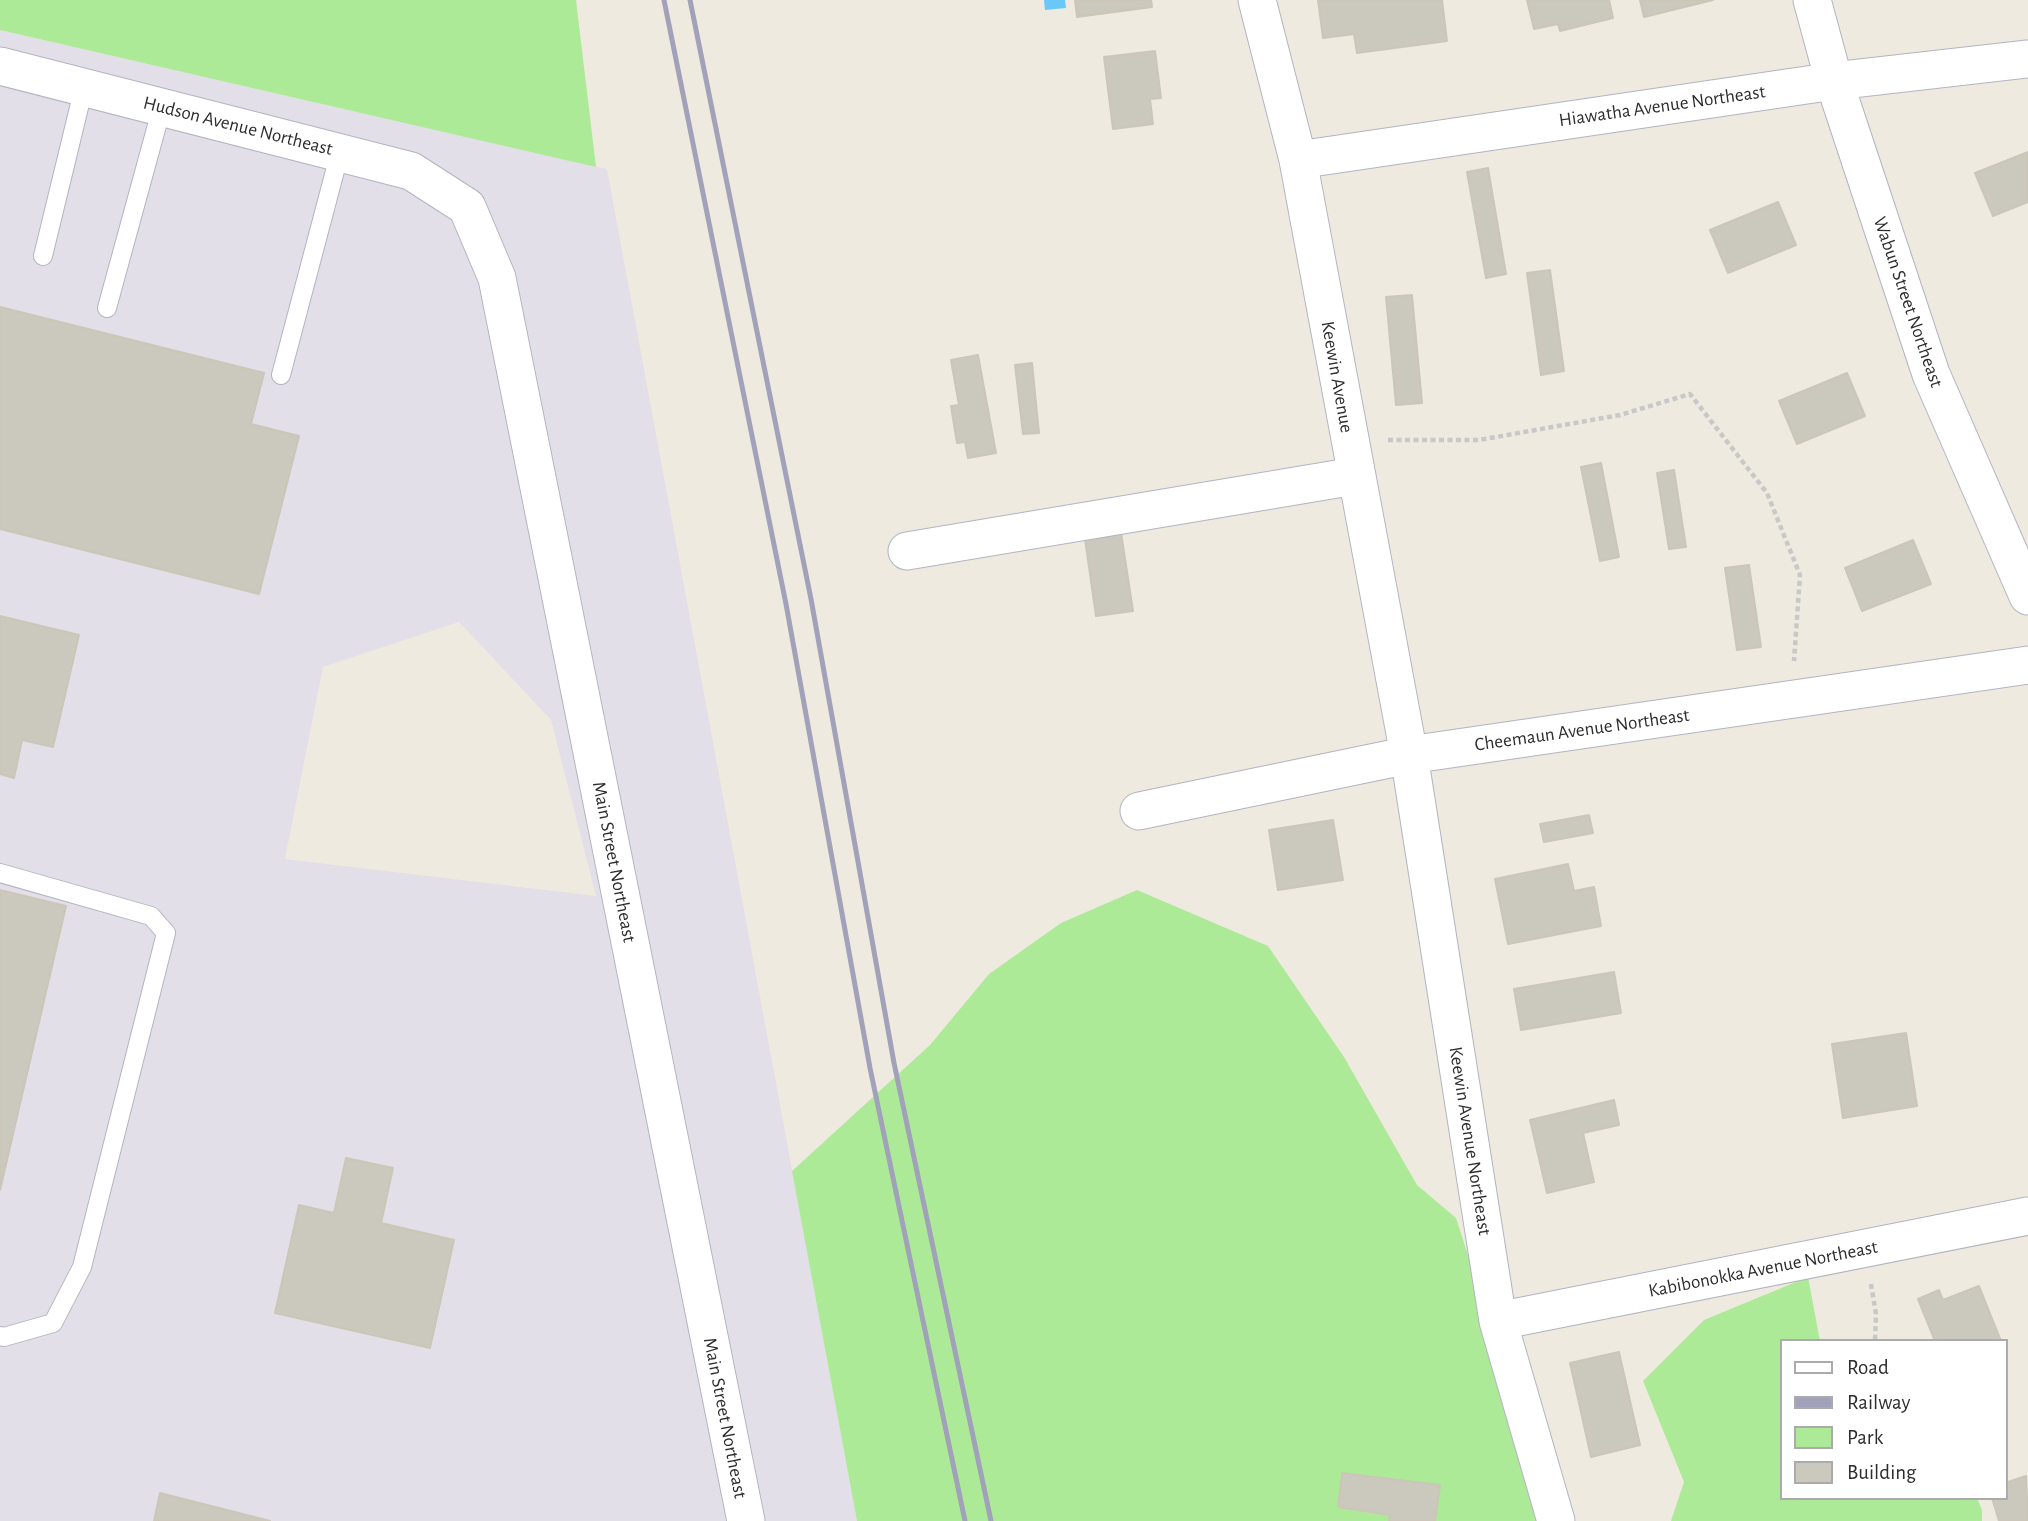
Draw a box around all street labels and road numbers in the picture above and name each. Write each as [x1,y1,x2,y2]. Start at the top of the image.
street label: Hiawatha Avenue Northeast [1557,80,1767,132]
street label: Hudson Avenue Northeast [141,91,335,161]
street label: Wabun Street Northeast [1868,214,1948,390]
street label: Keewin Avenue [1316,319,1358,435]
street label: Cheemaun Avenue Northeast [1473,704,1691,756]
street label: Main Street Northeast [587,780,641,944]
street label: Keewin Avenue Northeast [1444,1045,1496,1237]
street label: Kabibonokka Avenue Northeast [1646,1236,1880,1302]
street label: Main Street Northeast [698,1336,752,1500]

